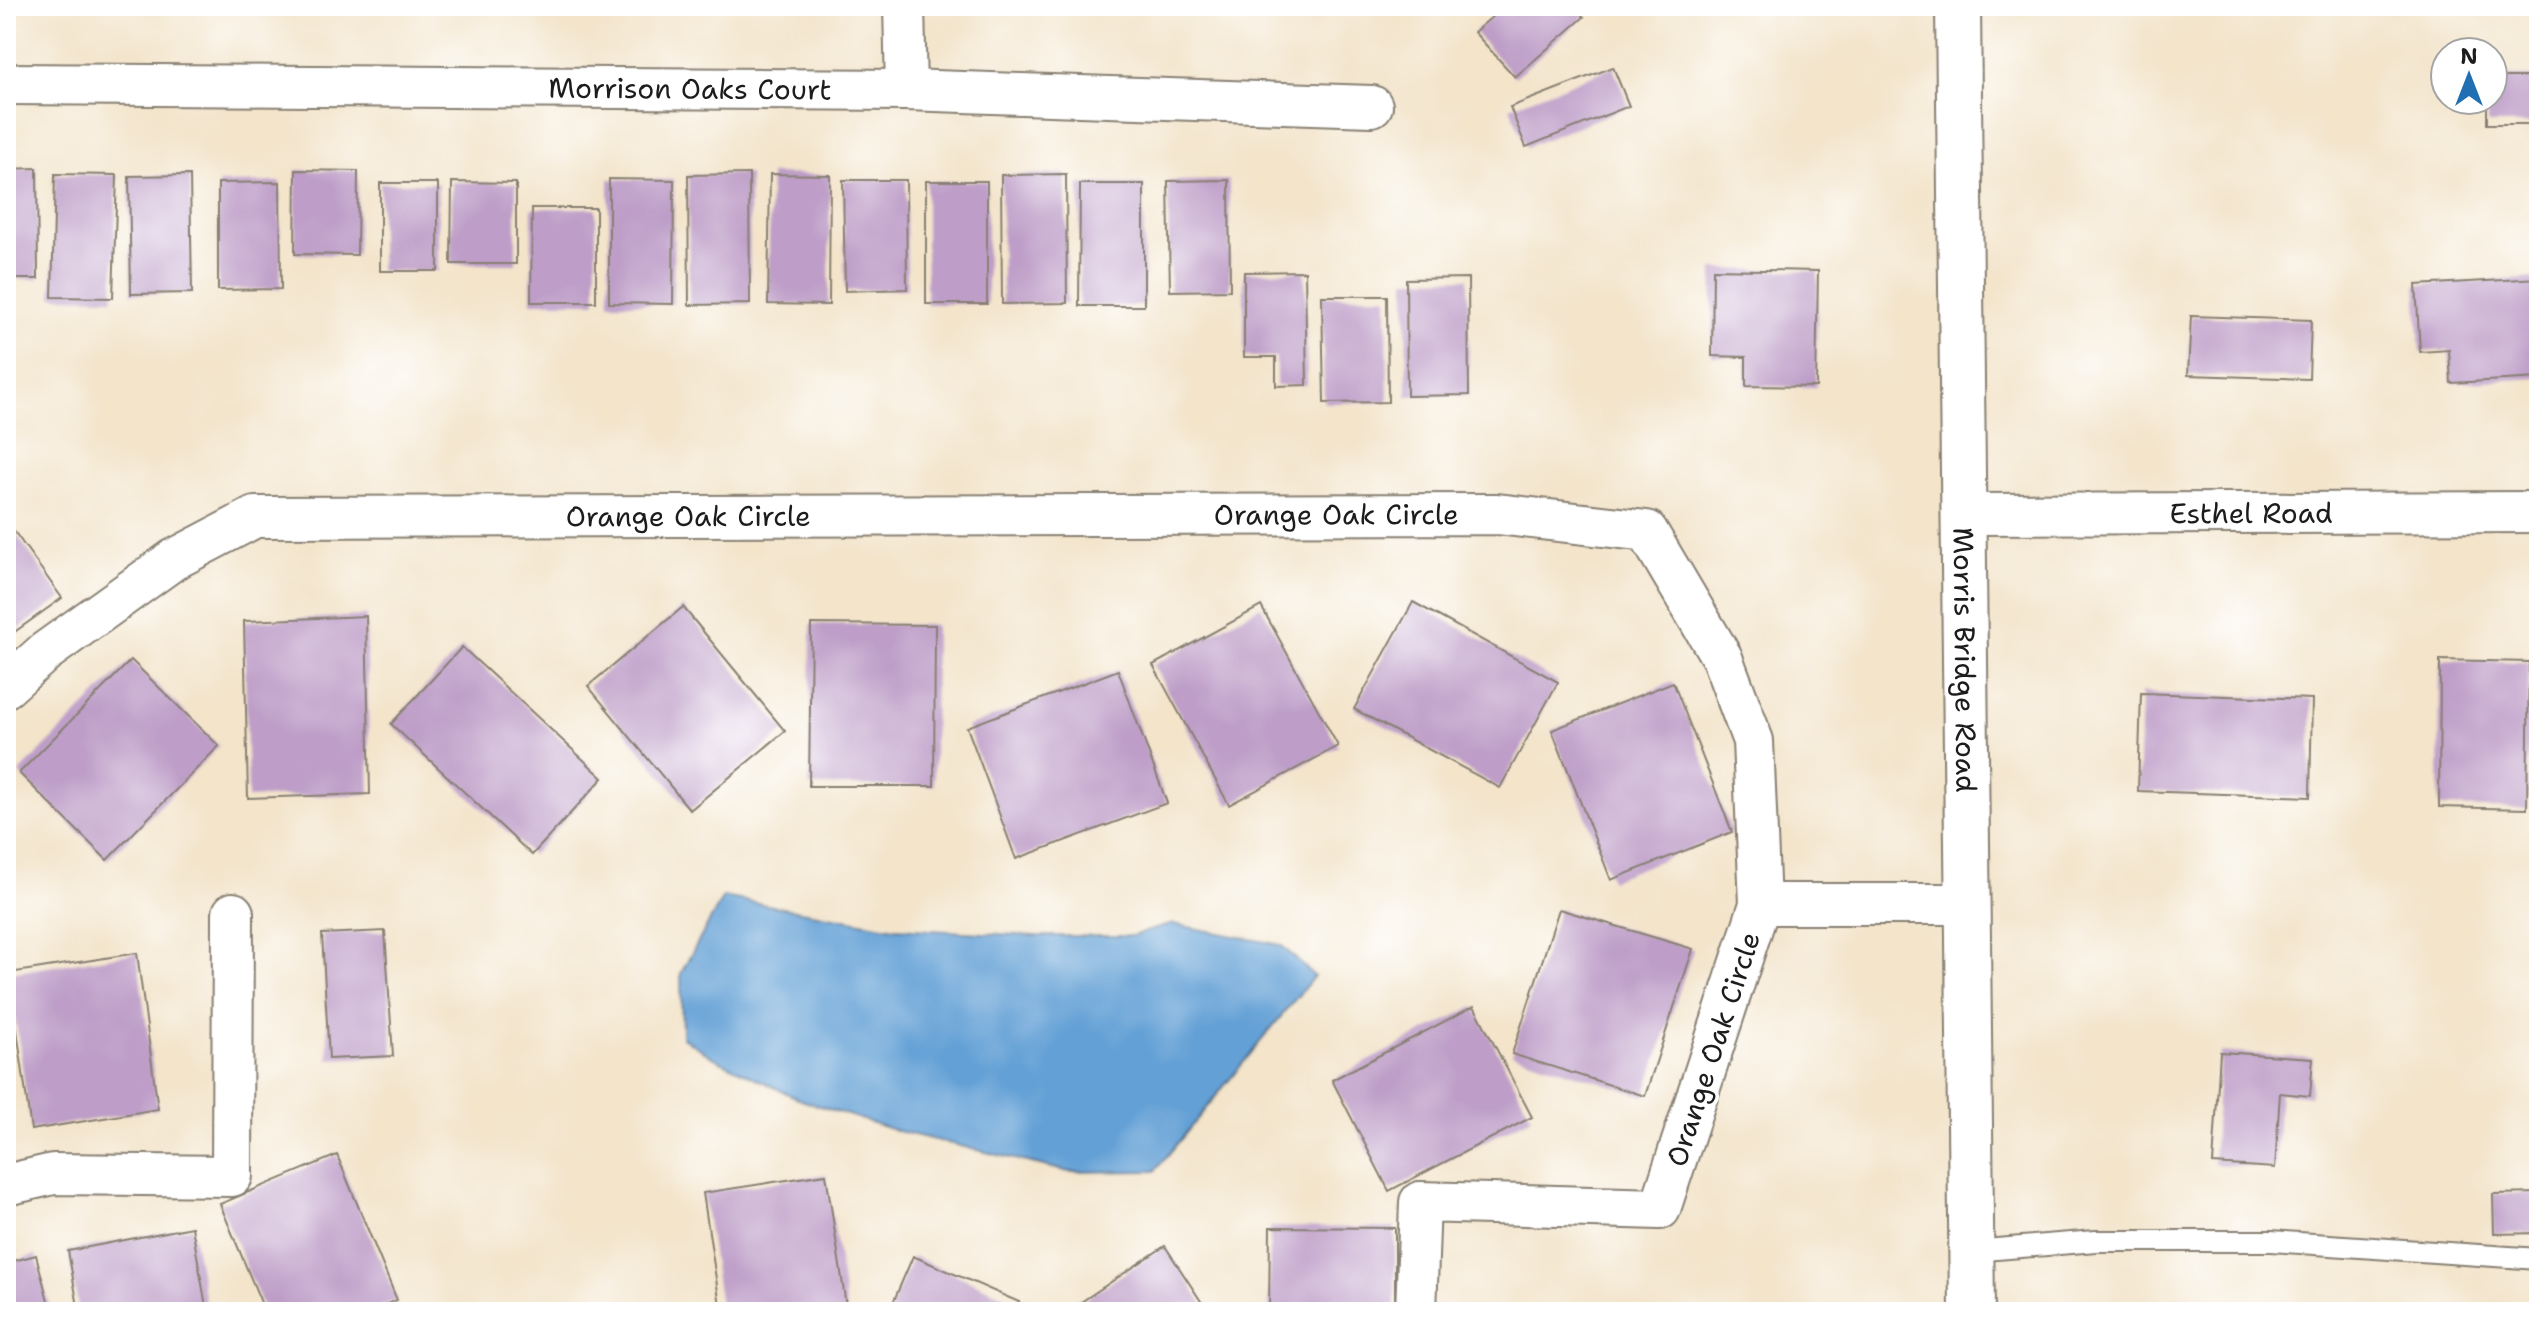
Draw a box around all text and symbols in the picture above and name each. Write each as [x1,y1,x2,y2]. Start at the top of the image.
north arrow [2429,36,2509,116]
text: N [2460,42,2478,71]
street label: Morrison Oaks Court [548,69,832,109]
street label: Esthel Road [2169,494,2333,532]
street label: Orange Oak Circle [1214,495,1459,534]
street label: Orange Oak Circle [566,497,811,535]
street label: Morris Bridge Road [1945,527,1985,793]
street label: Orange Oak Circle [1657,927,1769,1171]

